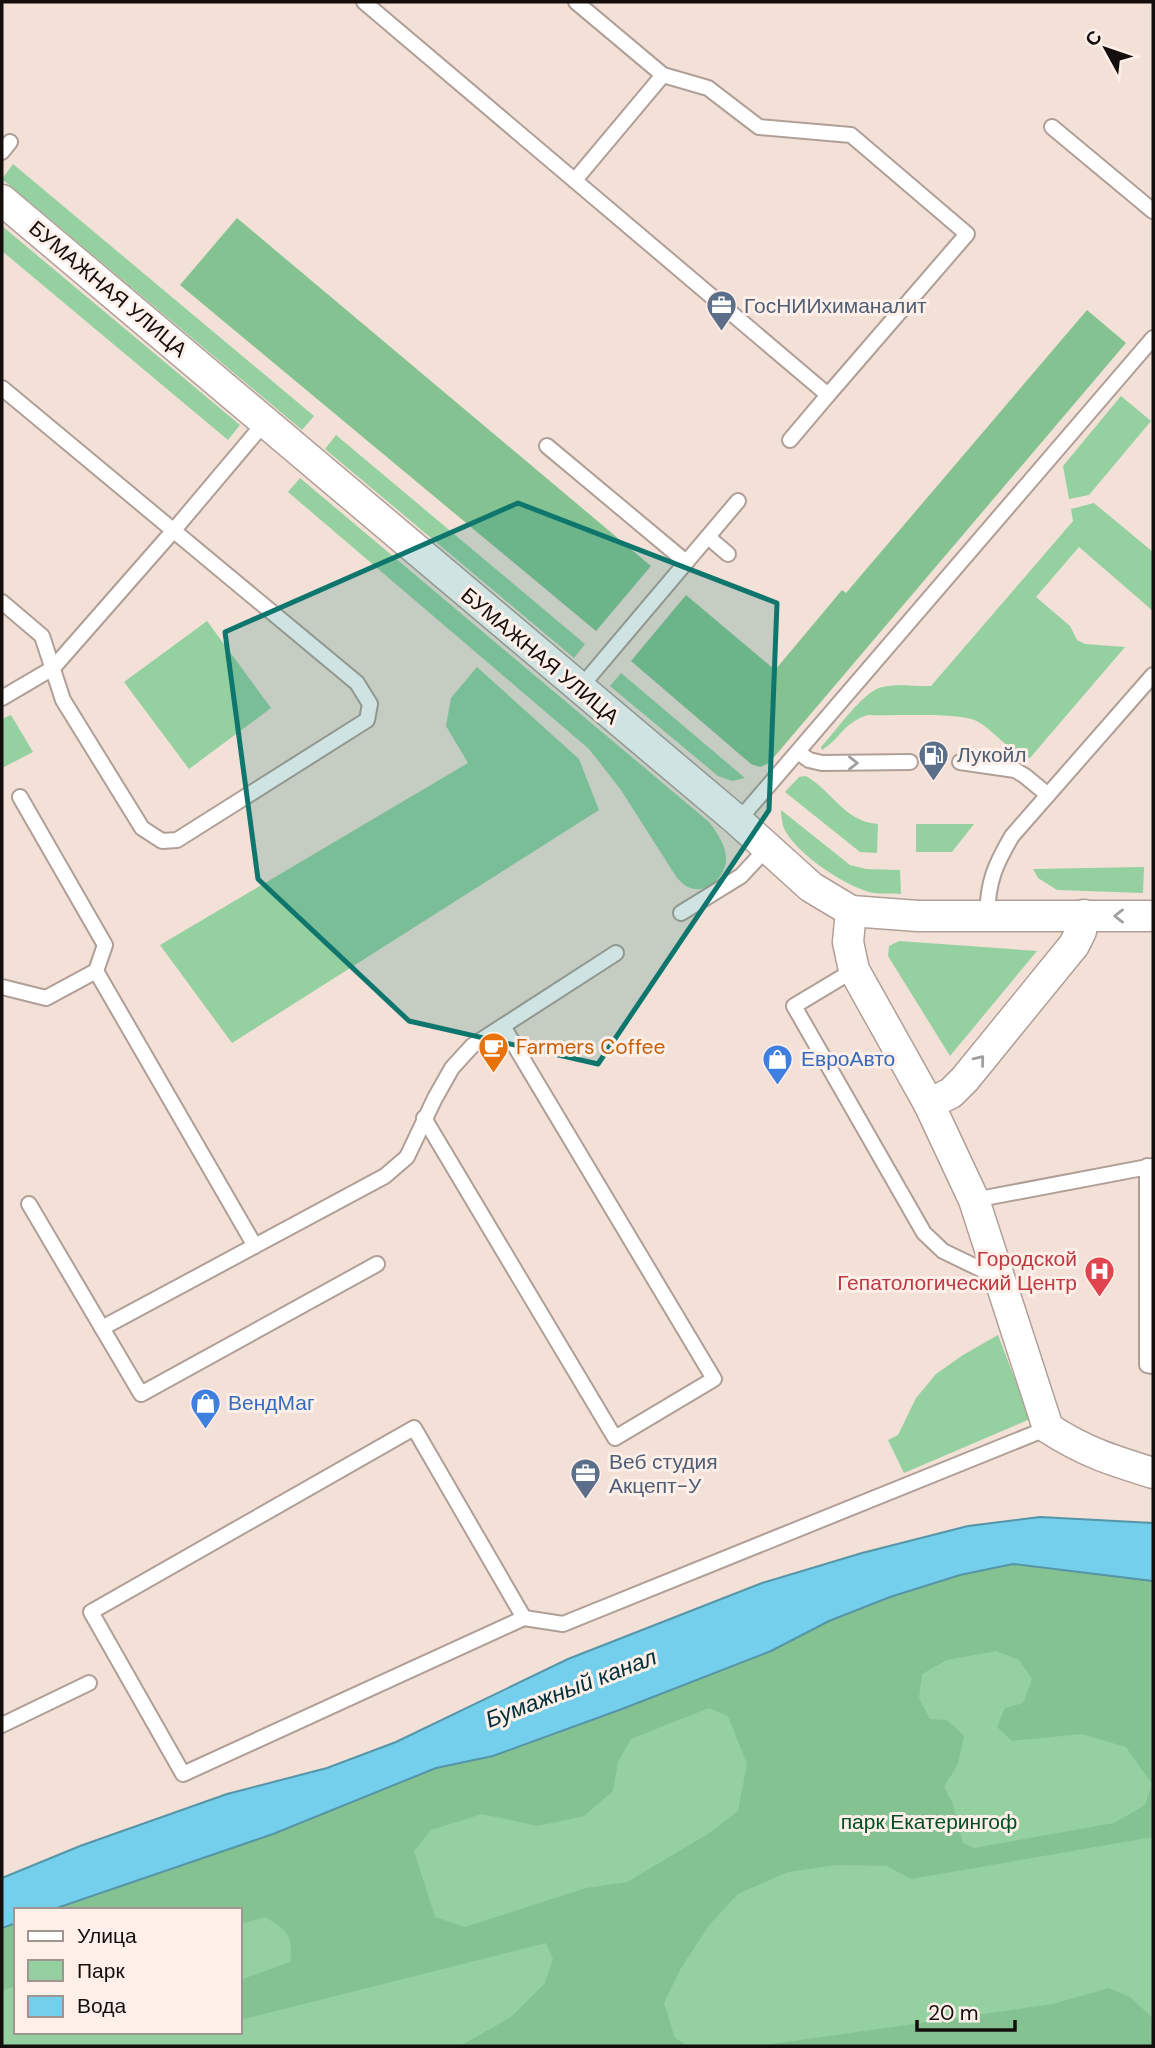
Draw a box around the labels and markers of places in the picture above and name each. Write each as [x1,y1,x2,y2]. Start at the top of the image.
office icon: ГосНИИхиманалит [704,289,738,333]
place label: ГосНИИхиманалит [744,292,927,320]
fuel station icon: Лукойл [917,738,951,782]
place label: Лукойл [957,741,1027,769]
cafe icon: Farmers Coffee [476,1030,510,1074]
place label: Farmers Coffee [516,1033,666,1061]
shop icon: ЕвроАвто [761,1042,795,1086]
place label: ЕвроАвто [801,1045,895,1073]
place label: Городской Гепатологический Центр [837,1245,1077,1297]
hospital icon: Городской Гепатологический Центр [1083,1254,1117,1298]
shop icon: ВендМаг [188,1386,222,1430]
place label: ВендМаг [228,1389,315,1417]
place label: Веб студия Акцепт-У [609,1448,718,1500]
office icon: Веб студия Акцепт-У [569,1457,603,1501]

